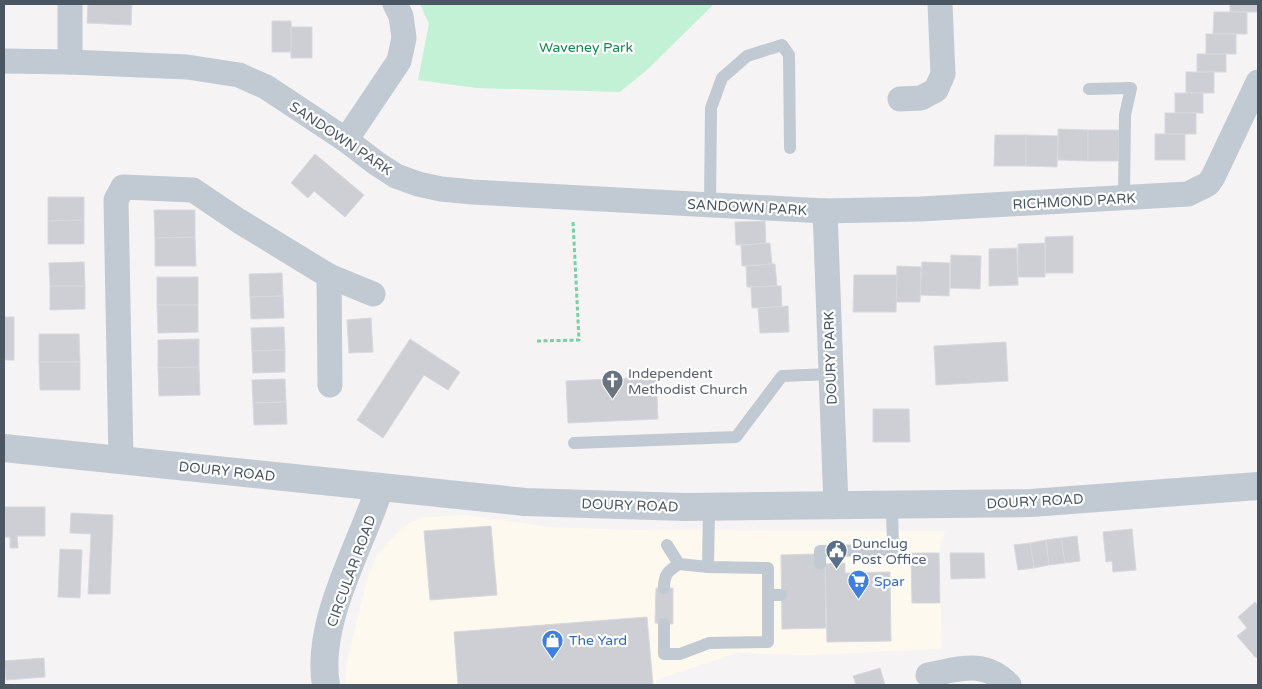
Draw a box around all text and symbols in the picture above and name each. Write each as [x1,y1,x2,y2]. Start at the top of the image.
park label: Waveney Park [539,39,633,56]
street label: SANDOWN PARK [286,98,395,179]
street label: RICHMOND PARK [1012,190,1136,213]
street label: SANDOWN PARK [687,196,807,219]
street label: DOURY PARK [820,311,841,405]
place label: Independent Methodist Church [628,365,747,398]
church icon: Independent Methodist Church [600,369,624,400]
street label: DOURY ROAD [178,458,276,485]
street label: DOURY ROAD [986,490,1084,513]
street label: DOURY ROAD [581,495,679,516]
street label: CIRCULAR ROAD [323,513,380,629]
place label: Dunclug Post Office [852,535,927,568]
public building icon: Dunclug Post Office [824,539,848,570]
supermarket icon: Spar [846,569,870,600]
place label: Spar [874,573,905,590]
shop icon: The Yard [541,628,565,659]
place label: The Yard [569,632,627,649]

